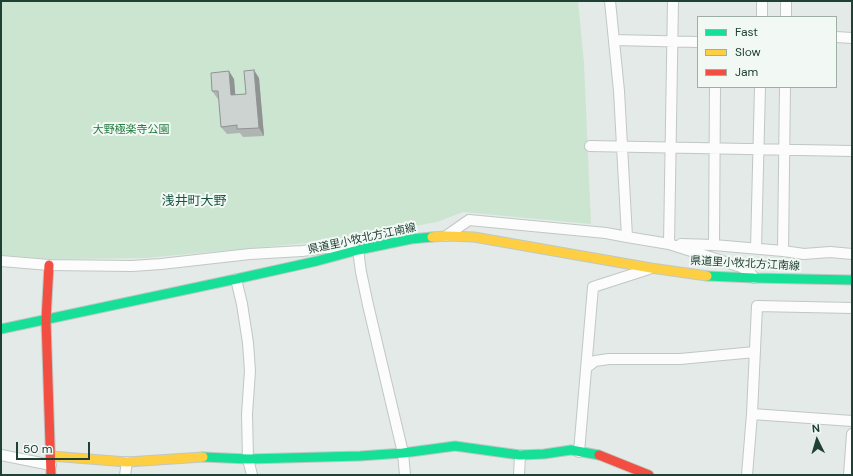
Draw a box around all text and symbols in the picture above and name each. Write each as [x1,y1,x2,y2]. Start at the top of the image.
legend [697,16,837,88]
text: Fast [735,24,758,40]
text: Slow [735,44,761,60]
text: Jam [735,64,758,80]
park label: 大野極楽寺公園 [93,123,169,137]
district label: 浅井町大野 [162,194,226,210]
street label: 県道里小牧北方江南線 [307,221,417,257]
street label: 県道里小牧北方江南線 [690,255,800,273]
north arrow [797,420,837,460]
text: N [811,421,821,435]
scale bar [18,434,92,460]
text: 50 m [23,441,52,457]

